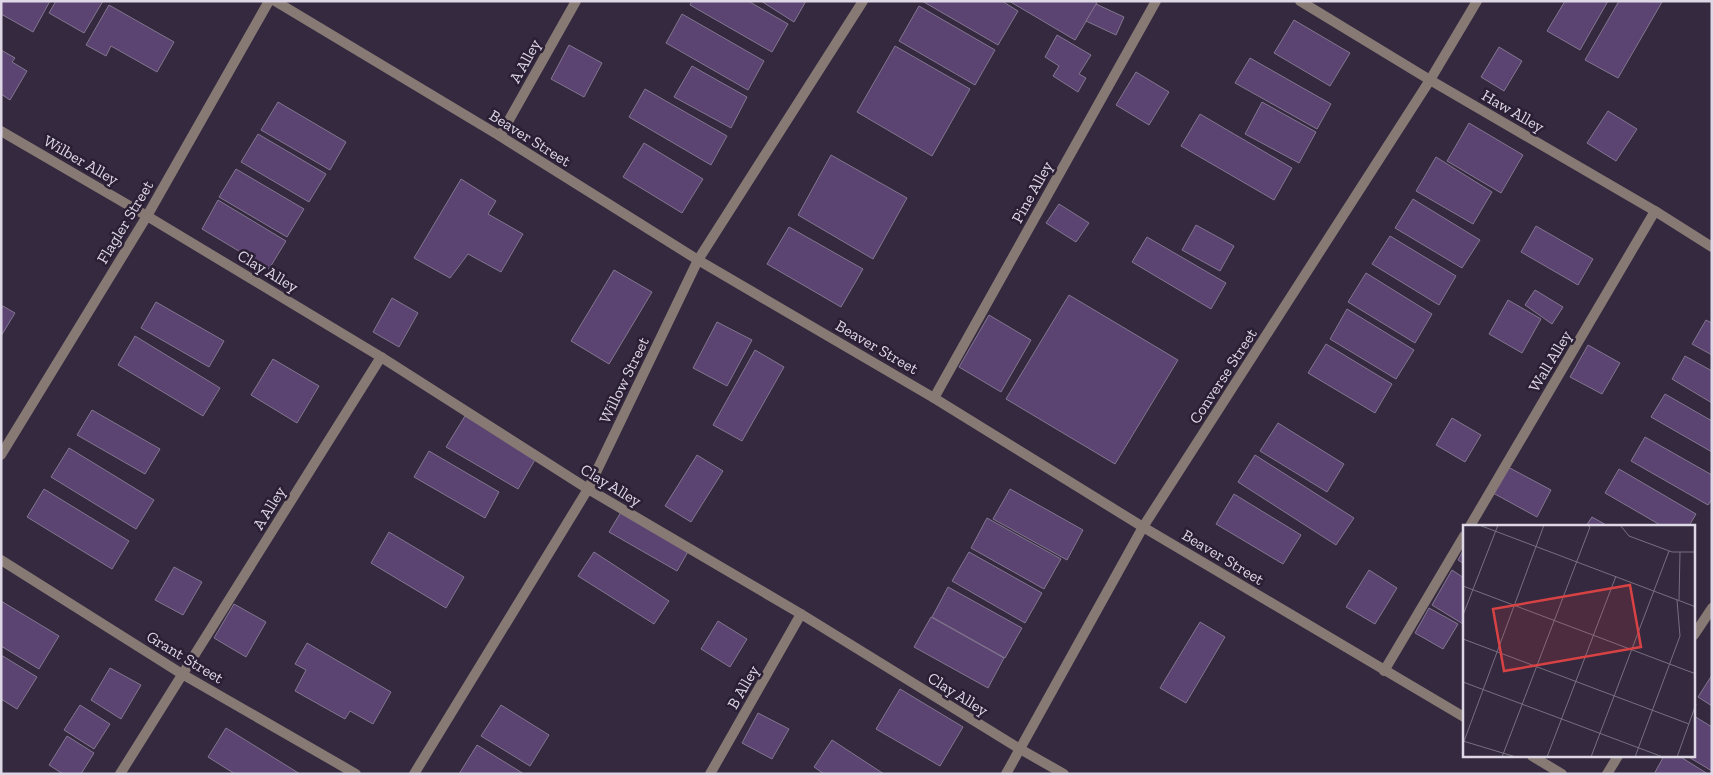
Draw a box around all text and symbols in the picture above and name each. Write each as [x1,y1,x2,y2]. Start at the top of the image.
street label: A Alley [505,35,545,86]
street label: Haw Alley [1479,86,1548,137]
street label: Beaver Street [486,106,574,171]
street label: Wilber Alley [40,131,123,189]
street label: Pine Alley [1007,157,1057,226]
street label: Flagler Street [93,177,157,267]
street label: Clay Alley [234,246,302,297]
street label: Beaver Street [832,316,922,378]
street label: Converse Street [1185,325,1261,427]
street label: Wall Alley [1524,326,1576,395]
street label: Willow Street [595,334,653,426]
street label: Clay Alley [577,460,645,511]
street label: A Alley [248,482,290,533]
street label: Beaver Street [1179,525,1267,589]
inset map [1463,525,1696,758]
street label: Grant Street [143,627,227,687]
street label: B Alley [723,661,763,712]
street label: Clay Alley [924,668,992,720]

